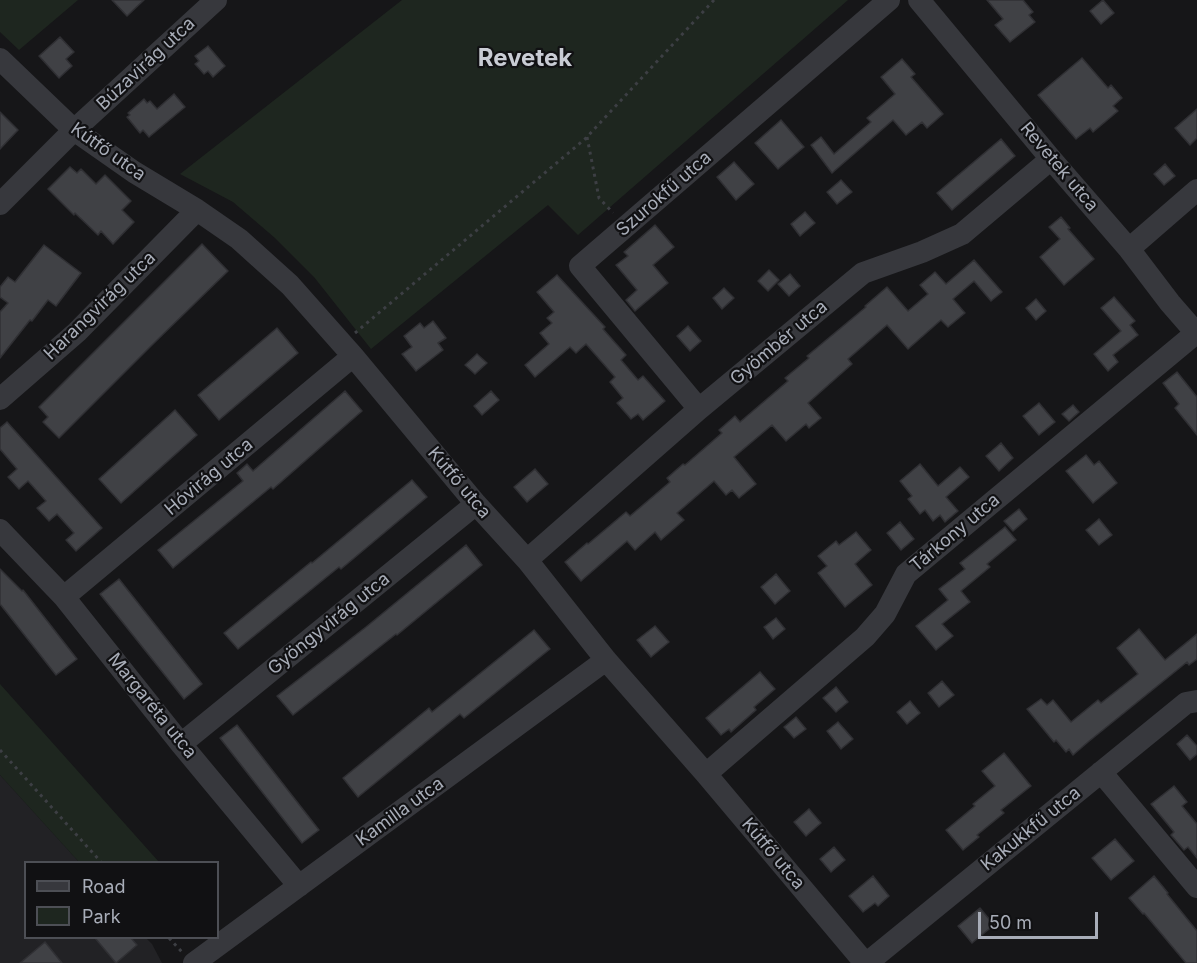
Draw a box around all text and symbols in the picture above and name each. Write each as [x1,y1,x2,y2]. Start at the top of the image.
street label: Búzavirág utca [92,13,200,115]
district label: Revetek [478,45,572,73]
street label: Kútfő utca [66,118,150,186]
street label: Revetek utca [1015,118,1103,216]
street label: Szurokfű utca [612,147,716,241]
street label: Harangvirág utca [40,247,160,365]
street label: Gyömbér utca [726,296,832,390]
street label: Hóvirág utca [161,434,257,520]
street label: Kútfő utca [423,443,495,523]
street label: Tárkony utca [906,489,1004,577]
street label: Gyöngyvirág utca [264,568,394,680]
street label: Margaréta utca [103,649,201,763]
street label: Kamilla utca [352,773,448,851]
street label: Kakukkfű utca [977,782,1085,876]
street label: Kútfő utca [737,814,809,894]
legend [24,861,219,939]
text: Road [82,876,125,897]
scale bar [981,900,1101,938]
text: Park [82,906,121,927]
text: 50 m [989,912,1032,933]

